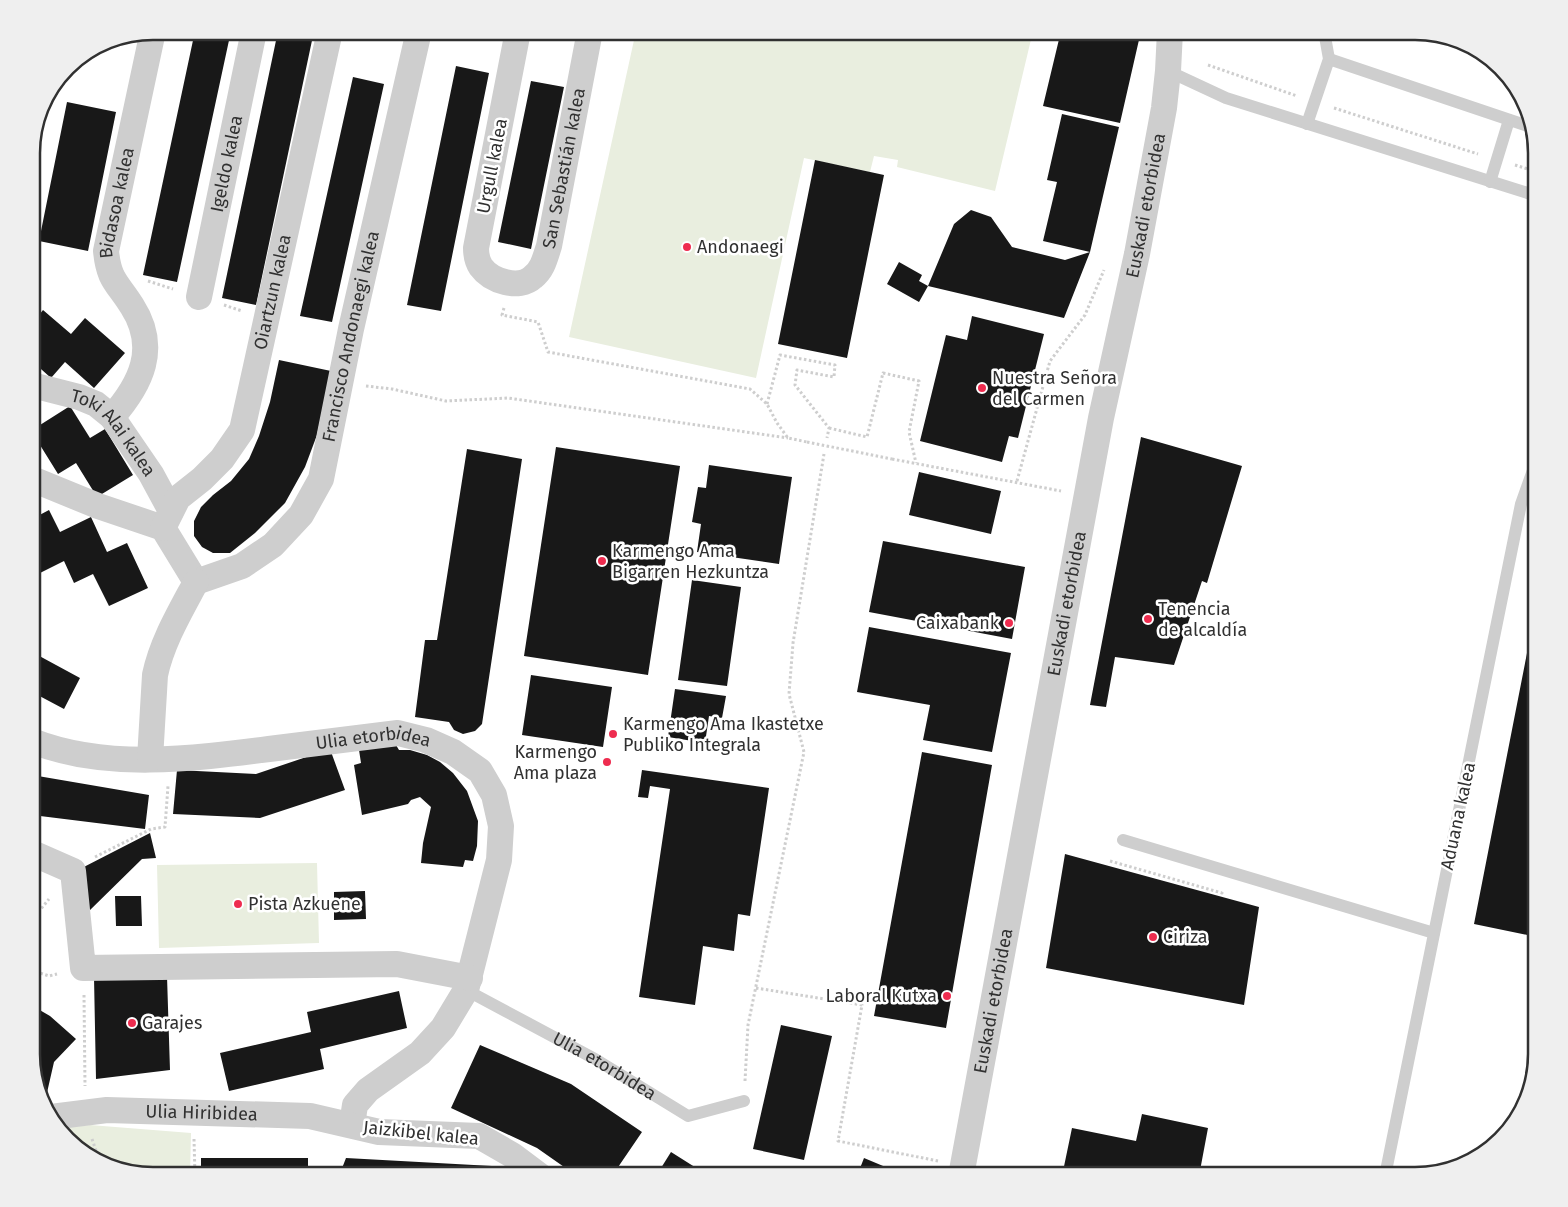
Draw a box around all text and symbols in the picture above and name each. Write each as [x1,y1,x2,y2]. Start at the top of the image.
street label: San Sebastián kalea [538,86,590,250]
street label: Igeldo kalea [206,113,247,214]
street label: Urgull kalea [472,116,512,216]
street label: Euskadi etorbidea [1121,131,1170,280]
street label: Bidasoa kalea [95,145,139,260]
street label: Francisco Andonaegi kalea [318,229,384,444]
street label: Oiartzun kalea [249,232,296,352]
place label: Andonaegi [697,236,784,258]
marker: Andonaegi [681,241,693,253]
place label: Nuestra Señora del Carmen [992,367,1117,410]
marker: Nuestra Señora del Carmen [976,382,988,394]
street label: Toki Alai kalea [69,384,160,481]
street label: Euskadi etorbidea [1043,529,1091,678]
place label: Karmengo Ama Bigarren Hezkuntza [612,540,769,583]
marker: Karmengo Ama Bigarren Hezkuntza [596,555,608,567]
place label: Tenencia de alcaldía [1158,598,1247,641]
place label: Caixabank [916,612,1000,634]
marker: Tenencia de alcaldía [1142,613,1154,625]
marker: Caixabank [1003,617,1015,629]
place label: Karmengo Ama Ikastetxe Publiko Integrala [623,713,824,756]
street label: Ulia etorbidea [314,722,433,754]
marker: Karmengo Ama Ikastetxe Publiko Integrala [607,728,619,740]
place label: Karmengo Ama plaza [514,741,597,784]
marker: Karmengo Ama plaza [601,756,613,768]
street label: Aduana kalea [1436,760,1480,872]
place label: Pista Azkuene [248,893,361,915]
marker: Pista Azkuene [232,898,244,910]
place label: Ciriza [1163,926,1208,948]
street label: Euskadi etorbidea [969,927,1018,1075]
marker: Ciriza [1147,931,1159,943]
place label: Laboral Kutxa [826,985,937,1007]
marker: Laboral Kutxa [941,990,953,1002]
place label: Garajes [142,1012,202,1034]
marker: Garajes [126,1017,138,1029]
street label: Ulia etorbidea [549,1027,660,1105]
street label: Ulia Hiribidea [145,1100,258,1125]
street label: Jaizkibel kalea [362,1116,480,1150]

